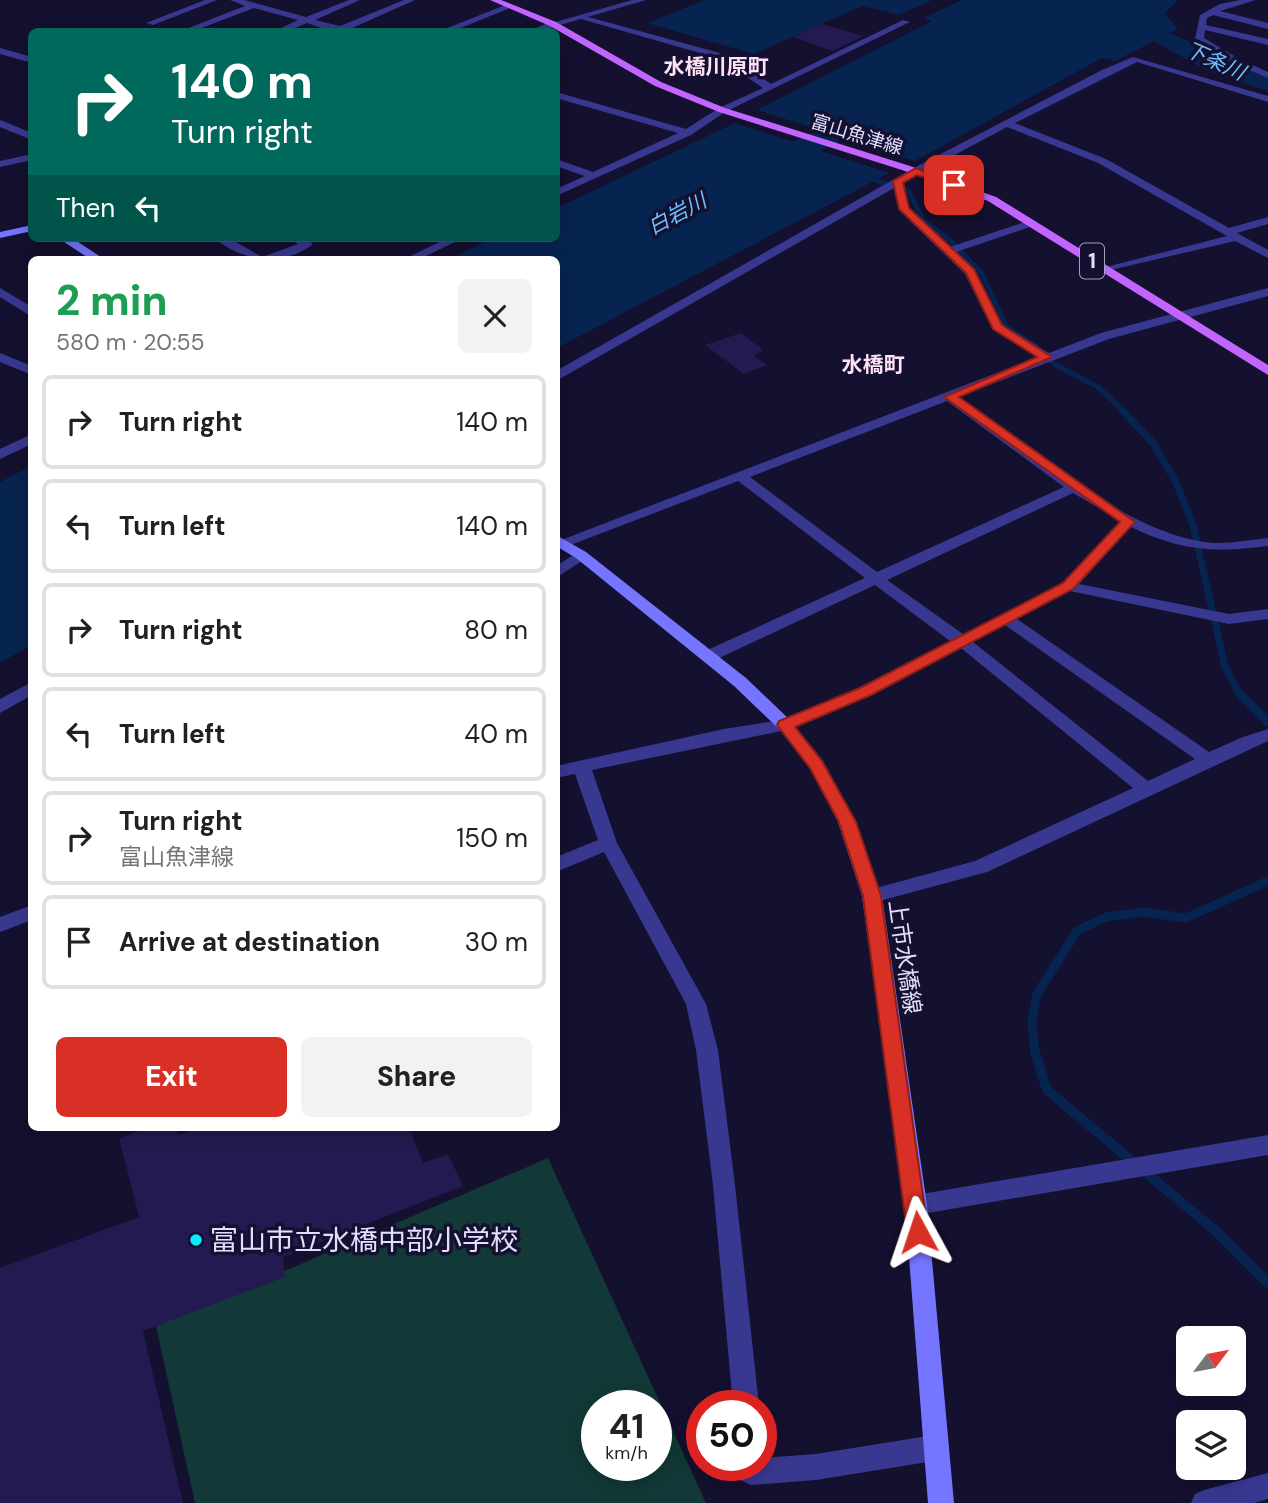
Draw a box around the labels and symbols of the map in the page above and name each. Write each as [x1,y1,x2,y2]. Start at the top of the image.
water label: 下条川 [1181,35,1251,87]
district label: 水橋川原町 [664,53,769,81]
street label: 富山魚津線 [808,109,906,160]
pin [924,155,984,215]
water label: 白岩川 [643,186,713,241]
road number: 1 [1080,244,1104,278]
district label: 水橋町 [842,351,905,379]
street label: 上市水橋線 [882,898,928,1016]
position arrow [881,1195,955,1269]
place label: 富山市立水橋中部小学校 [210,1222,518,1259]
marker: 富山市立水橋中部小学校 [188,1232,204,1248]
north arrow [1176,1326,1246,1396]
speed limit sign: 50 [686,1390,777,1481]

